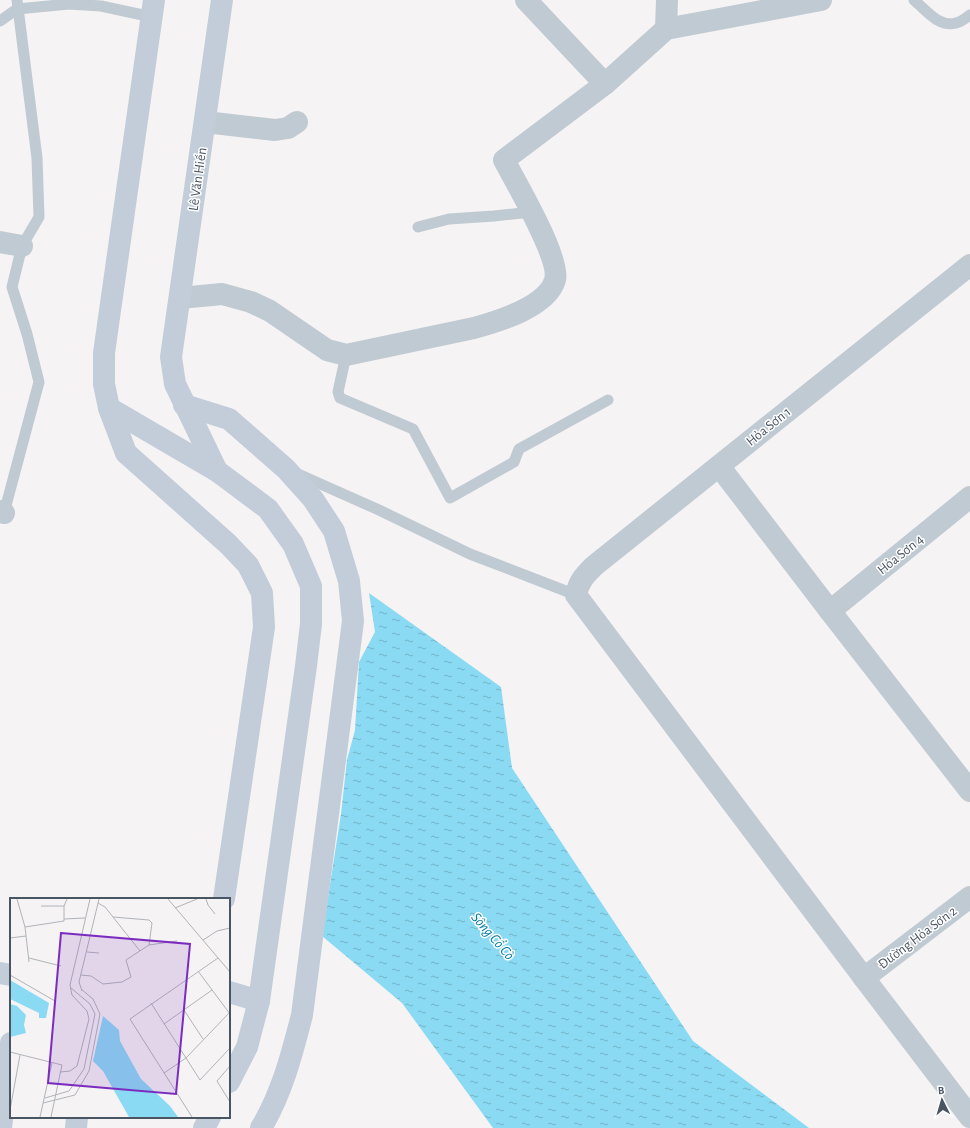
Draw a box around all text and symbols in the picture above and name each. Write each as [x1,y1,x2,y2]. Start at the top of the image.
street label: Lê Văn Hiến [186,146,209,212]
street label: Hỏa Sơn 1 [744,405,794,449]
street label: Hỏa Sơn 4 [875,532,926,577]
inset map [10,898,230,1118]
street label: Đường Hỏa Sơn 2 [876,904,960,972]
water label: Sông Cổ Cò [468,909,518,963]
north arrow [922,1080,962,1120]
text: B [938,1085,945,1096]

